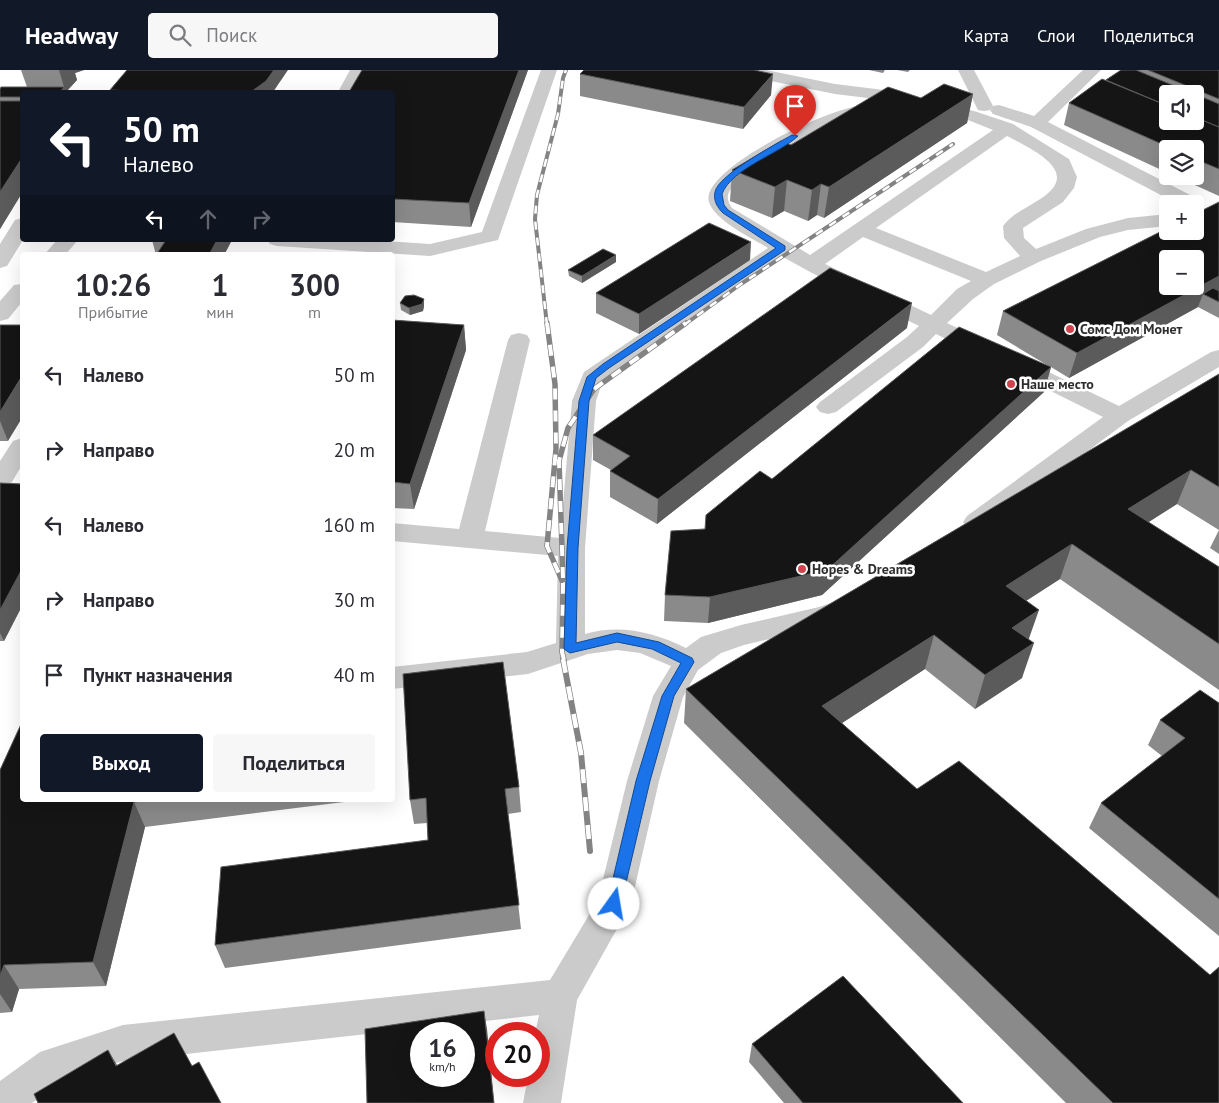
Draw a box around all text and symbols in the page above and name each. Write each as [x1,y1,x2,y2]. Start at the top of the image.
search box [148,13,498,58]
text: Headway [25,20,118,51]
icon: search [166,21,194,49]
text: Поиск [206,23,257,47]
text: Карта [964,24,1009,47]
text: Слои [1037,24,1075,47]
text: Поделиться [1103,24,1194,47]
pin [774,85,816,136]
map controls [1159,85,1204,295]
button: sound [1159,85,1204,130]
icon: arrive [781,92,809,120]
text: 50 m [123,106,200,152]
icon: left [40,110,105,175]
button: layers [1159,140,1204,185]
text: Налево [123,150,194,178]
button: + [1159,195,1204,240]
icon: left [141,205,169,233]
icon: ahead [194,205,222,233]
icon: right [247,205,275,233]
button: − [1159,250,1204,295]
text: 10:26 [75,265,151,304]
text: 1 [212,265,229,304]
text: 300 [289,265,340,304]
text: Прибытие [78,302,148,322]
text: мин [206,302,234,322]
text: m [308,302,321,322]
place label: Сомс Дом Монет [1080,320,1183,338]
marker: Сомс Дом Монет [1064,323,1076,335]
icon: left [40,361,68,389]
text: Налево [83,363,144,387]
text: 50 m [334,363,375,387]
place label: Наше место [1021,375,1094,393]
marker: Наше место [1005,378,1017,390]
icon: right [40,436,68,464]
text: Направо [83,438,154,462]
text: 20 m [334,438,375,462]
icon: left [40,511,68,539]
text: Налево [83,513,144,537]
text: 160 m [323,513,375,537]
place label: Hopes & Dreams [812,560,913,578]
marker: Hopes & Dreams [796,563,808,575]
icon: right [40,586,68,614]
text: Направо [83,588,154,612]
text: 30 m [334,588,375,612]
icon: arrive [40,661,68,689]
text: Пункт назначения [83,663,233,687]
text: 40 m [334,663,375,687]
button: Выход [40,734,203,792]
button: Поделиться [213,734,375,792]
position arrow [587,877,639,929]
speed limit sign: 20 [485,1022,550,1087]
text: 16 [428,1032,457,1064]
text: km/h [429,1059,456,1074]

